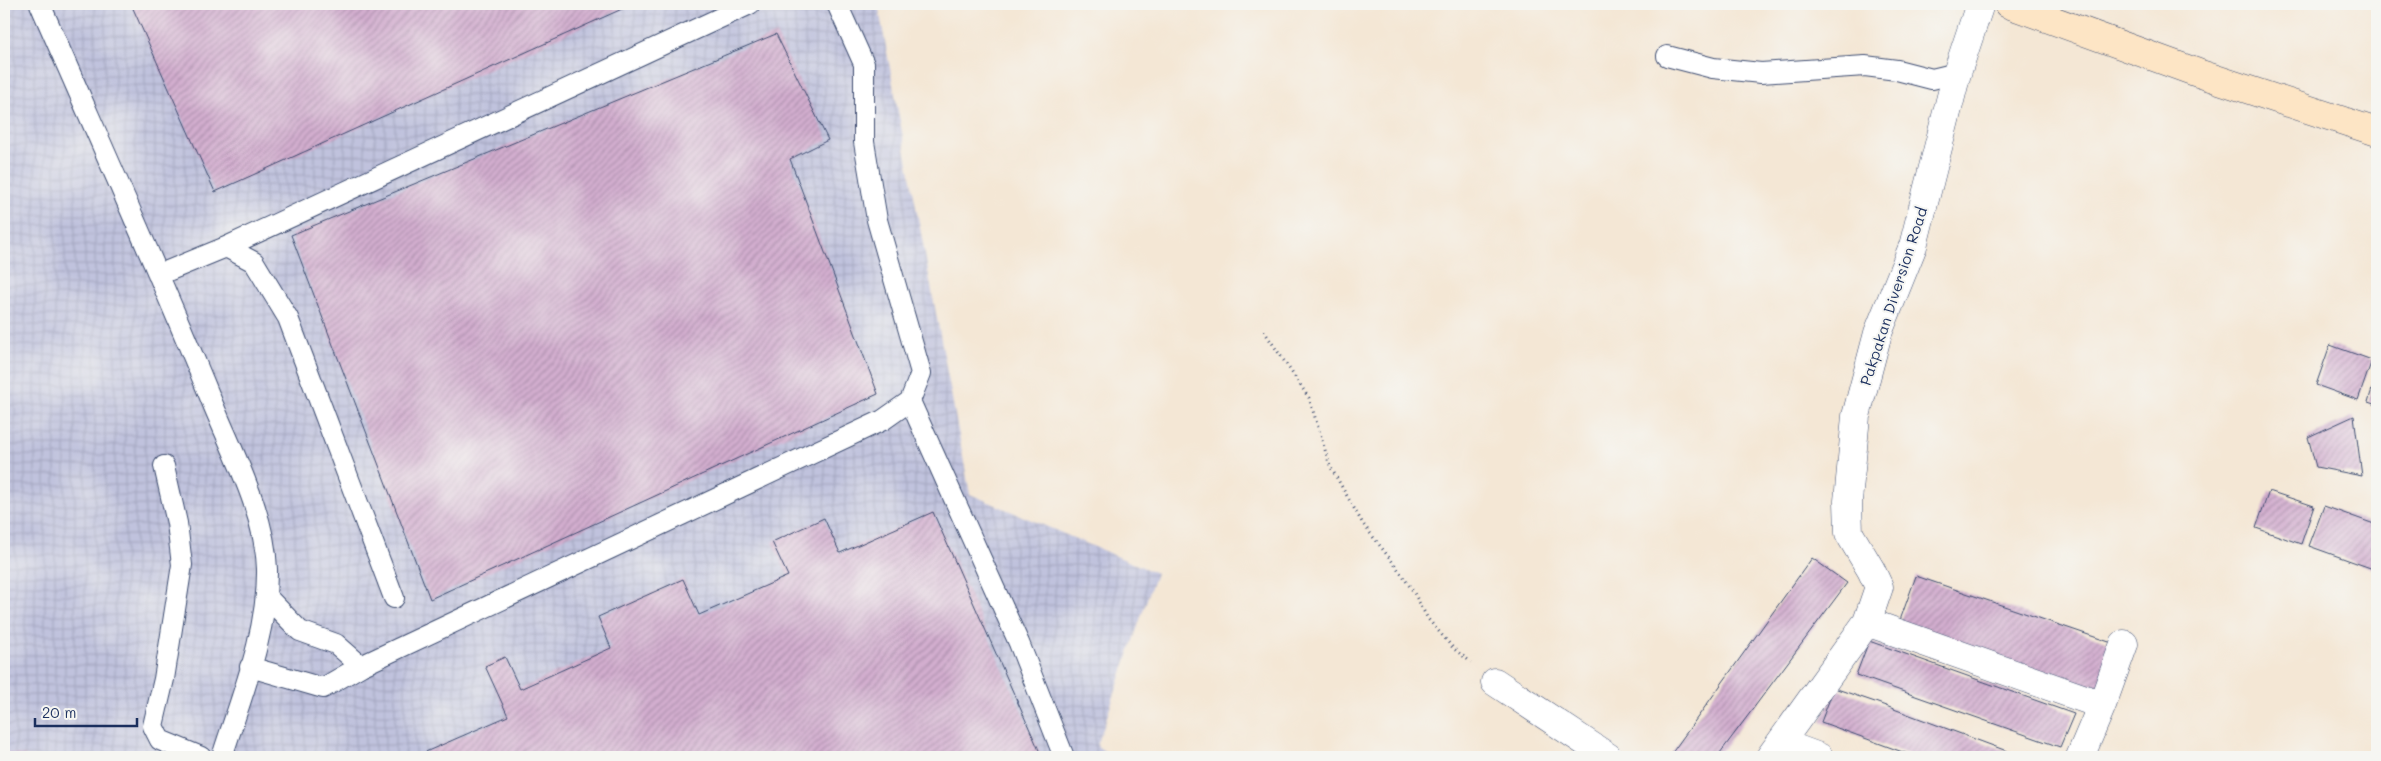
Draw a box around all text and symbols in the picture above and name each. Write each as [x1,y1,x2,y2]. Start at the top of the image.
street label: Pakpakan Diversion Road [1855,204,1931,388]
scale bar [35,696,138,728]
text: 20 m [42,702,76,722]

